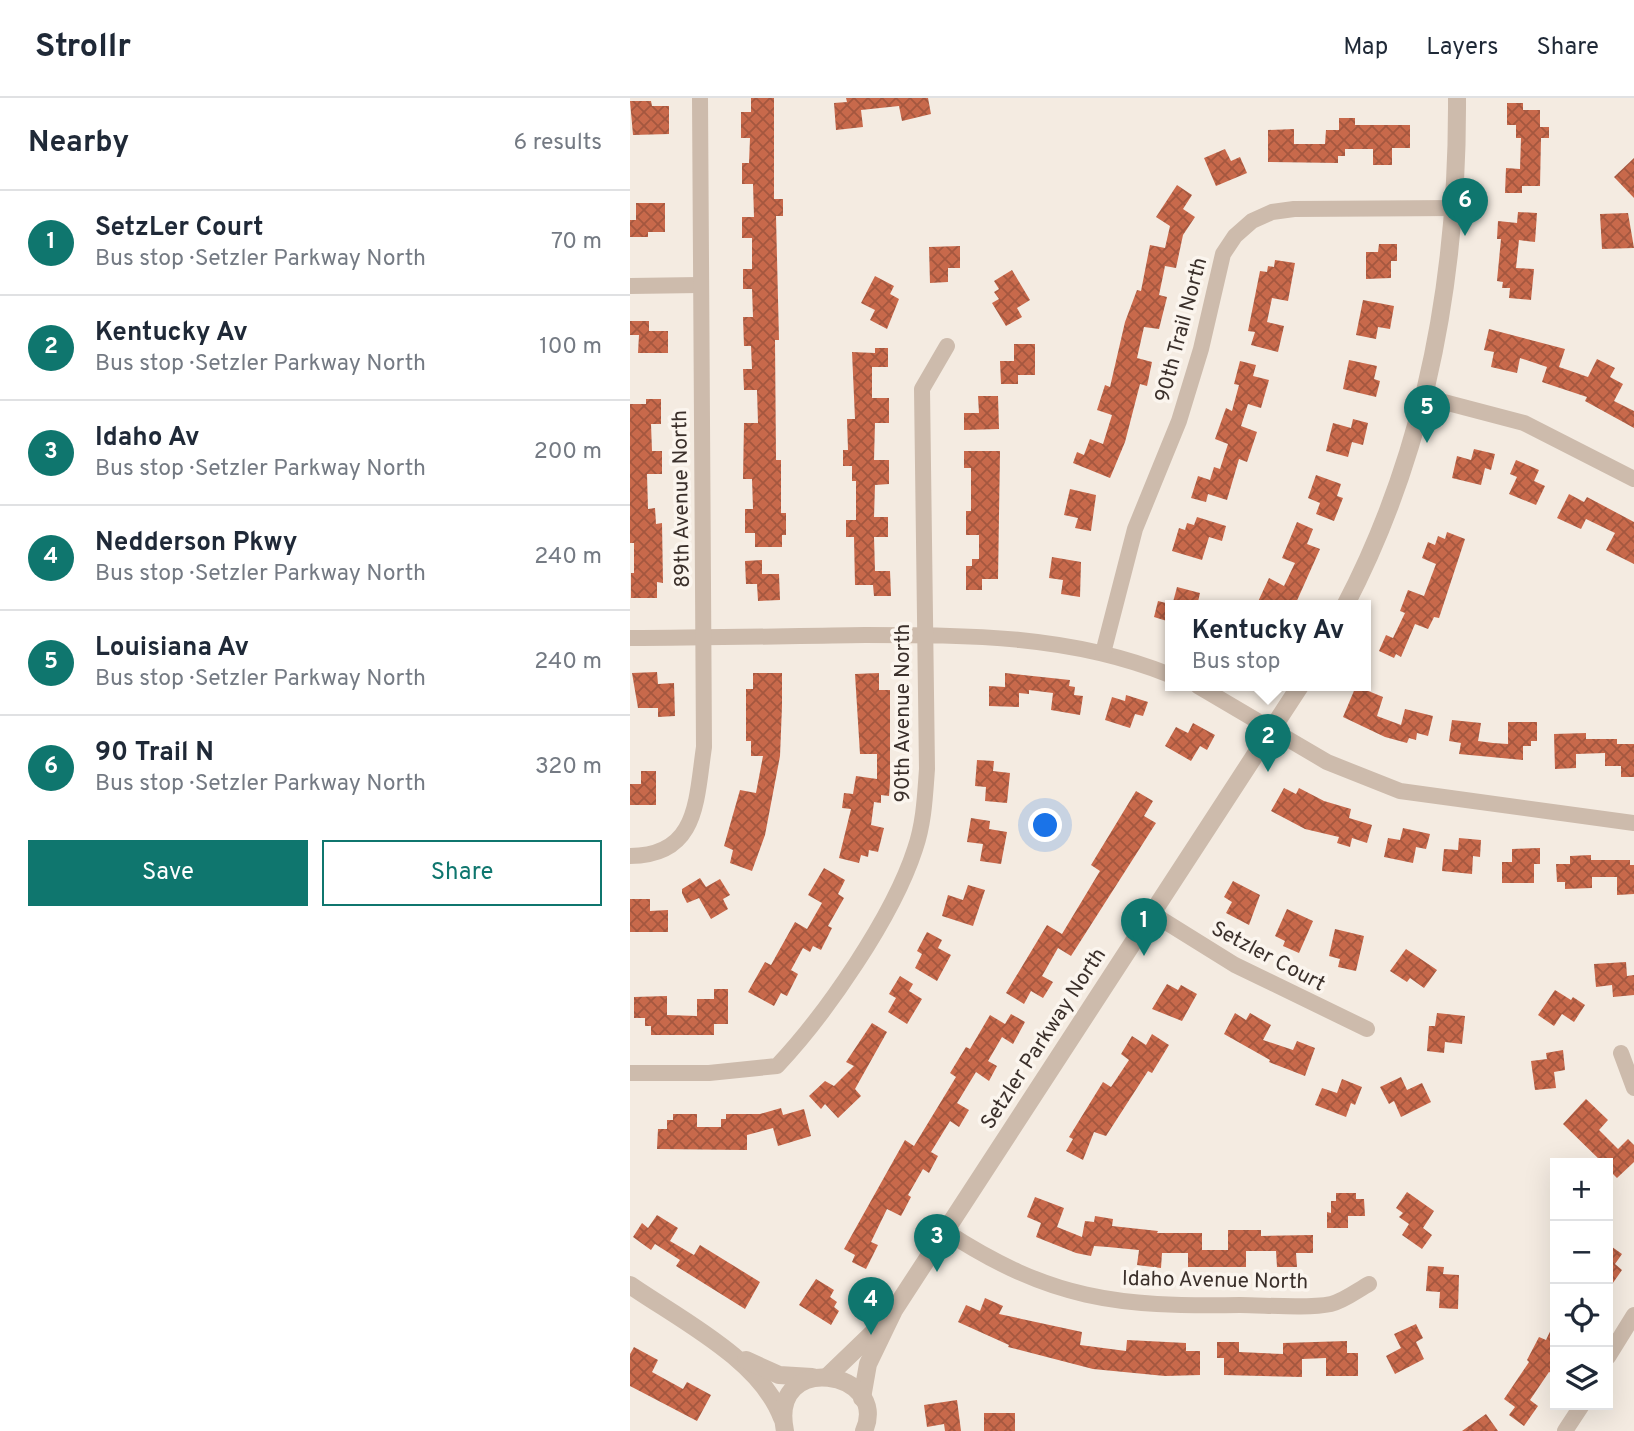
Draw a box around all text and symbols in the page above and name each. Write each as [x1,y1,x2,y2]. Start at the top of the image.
text: Strollr [35,27,131,69]
text: Map [1343,33,1388,63]
text: Layers [1426,33,1498,63]
text: Share [1536,33,1599,63]
text: Nearby [28,125,129,162]
text: 6 results [514,129,602,158]
pin: 6 [1442,178,1488,236]
text: SetzLer Court [95,212,263,245]
text: 1 [46,228,56,257]
text: 70 m [551,228,602,257]
text: Bus stop · Setzler Parkway North [95,245,426,274]
street label: 90th Trail North [1150,255,1214,405]
text: Kentucky Av [95,317,248,350]
text: 2 [44,333,58,362]
text: 100 m [539,333,602,362]
text: Bus stop · Setzler Parkway North [95,350,426,379]
pin: 5 [1404,385,1450,443]
street label: 89th Avenue North [667,410,697,588]
text: Idaho Av [95,422,200,455]
text: 3 [44,438,58,467]
text: 200 m [534,438,602,467]
text: Bus stop · Setzler Parkway North [95,455,426,484]
text: Nedderson Pkwy [95,527,298,560]
text: 4 [44,543,58,572]
text: 240 m [534,543,602,572]
text: Bus stop · Setzler Parkway North [95,560,426,589]
popup [1165,600,1371,691]
text: Kentucky Av [1192,615,1344,648]
street label: 90th Avenue North [890,624,917,802]
text: Louisiana Av [95,632,249,665]
text: 5 [44,648,58,677]
text: 240 m [534,648,602,677]
text: Bus stop [1192,648,1281,677]
text: Bus stop · Setzler Parkway North [95,665,426,694]
pin: 2 [1245,714,1291,772]
text: 90 Trail N [95,737,214,770]
text: 6 [44,753,58,782]
text: 320 m [535,753,602,782]
text: Bus stop · Setzler Parkway North [95,770,426,799]
your location [1028,808,1062,842]
button: Save [28,840,308,906]
button: Share [322,840,602,906]
pin: 1 [1121,898,1167,956]
street label: Setzler Court [1206,916,1330,998]
street label: Setzler Parkway North [975,943,1113,1135]
map controls [1550,1158,1613,1410]
button: + [1550,1158,1613,1221]
pin: 3 [914,1214,960,1272]
button: − [1550,1221,1613,1284]
street label: Idaho Avenue North [1122,1266,1308,1296]
pin: 4 [848,1277,894,1335]
button: locate [1550,1284,1613,1347]
button: layers [1550,1347,1613,1410]

